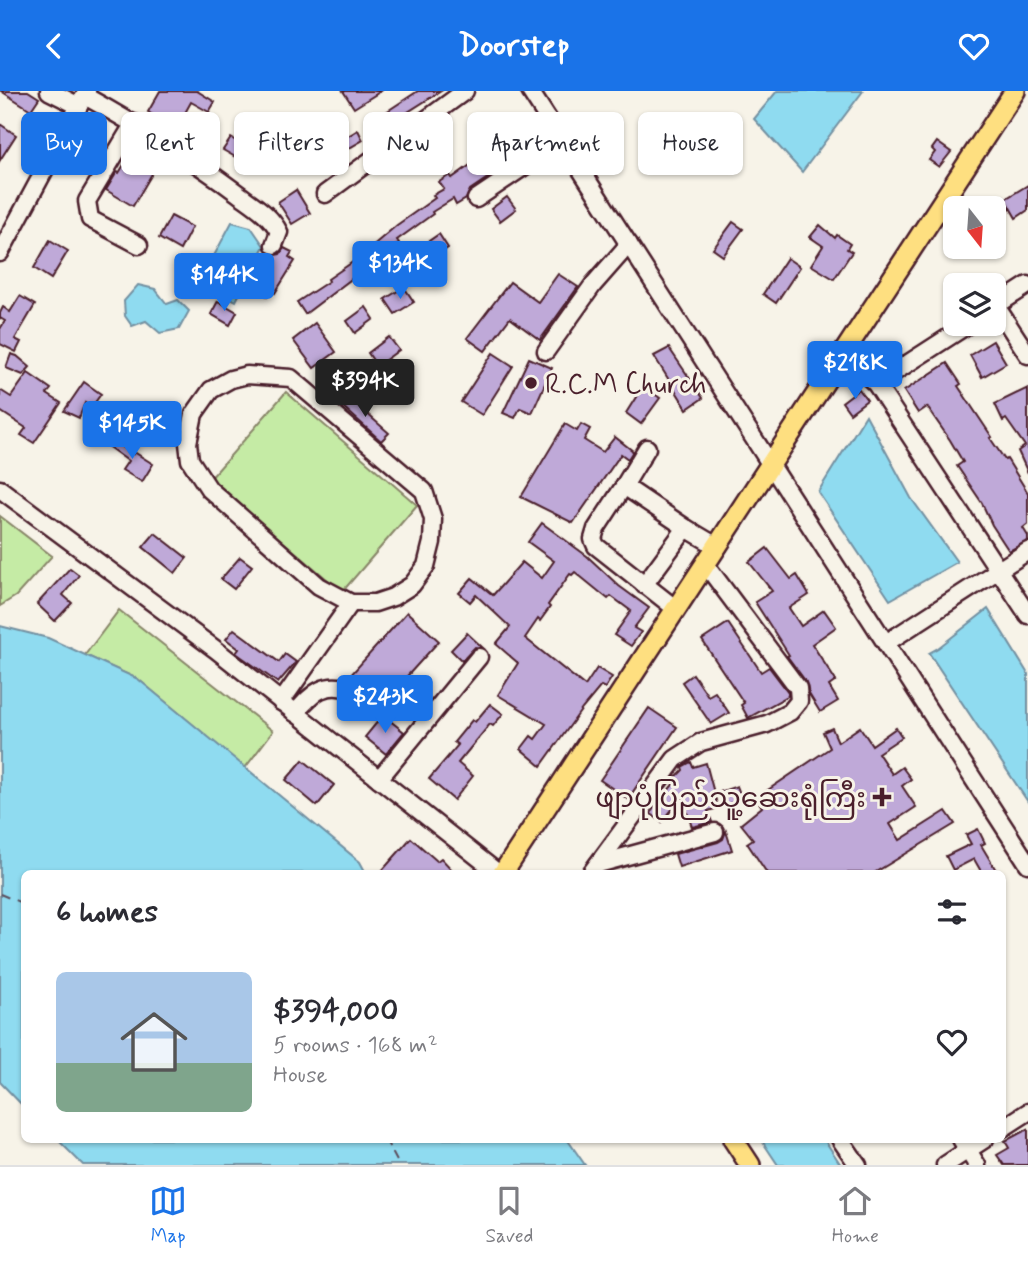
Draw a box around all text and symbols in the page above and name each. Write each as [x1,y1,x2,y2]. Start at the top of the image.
text: Doorstep [458,25,570,67]
icon: back [35,27,73,65]
icon: heart [955,27,993,65]
chip: Buy [21,112,107,175]
chip: Rent [121,112,220,175]
chip: Filters [234,112,349,175]
chip: New [363,112,453,175]
chip: Apartment [467,112,624,175]
chip: House [638,112,743,175]
north arrow [943,196,1006,259]
map controls [943,196,1006,336]
pin: $134K [351,241,449,301]
text: $134K [368,249,432,279]
pin: $144K [175,253,273,313]
text: $144K [190,261,258,291]
button: layers [943,273,1006,336]
pin: $218K [806,341,904,401]
text: $218K [823,349,887,379]
pin: $394K [316,359,414,419]
text: $394K [331,367,399,397]
place label: R.C.M Church [545,367,706,404]
marker: R.C.M Church [523,375,539,391]
pin: $145K [83,401,181,461]
text: $145K [99,409,165,439]
pin: $243K [336,675,434,735]
text: $243K [353,683,417,713]
place label: ဖျာပုံပြည်သူ့ဆေးရုံကြီး [595,779,866,820]
marker: ဖျာပုံပြည်သူ့ဆေးရုံကြီး [872,787,892,807]
text: 6 homes [56,893,158,932]
icon: filters [933,893,971,931]
text: $394,000 [273,992,398,1031]
icon: home [112,1000,196,1084]
icon: heart [933,1023,971,1061]
text: 5 rooms · 168 m² [273,1031,438,1061]
text: House [273,1061,327,1091]
tab: Map [149,1182,187,1249]
tab: Saved [485,1182,533,1249]
tab: Home [832,1182,879,1249]

